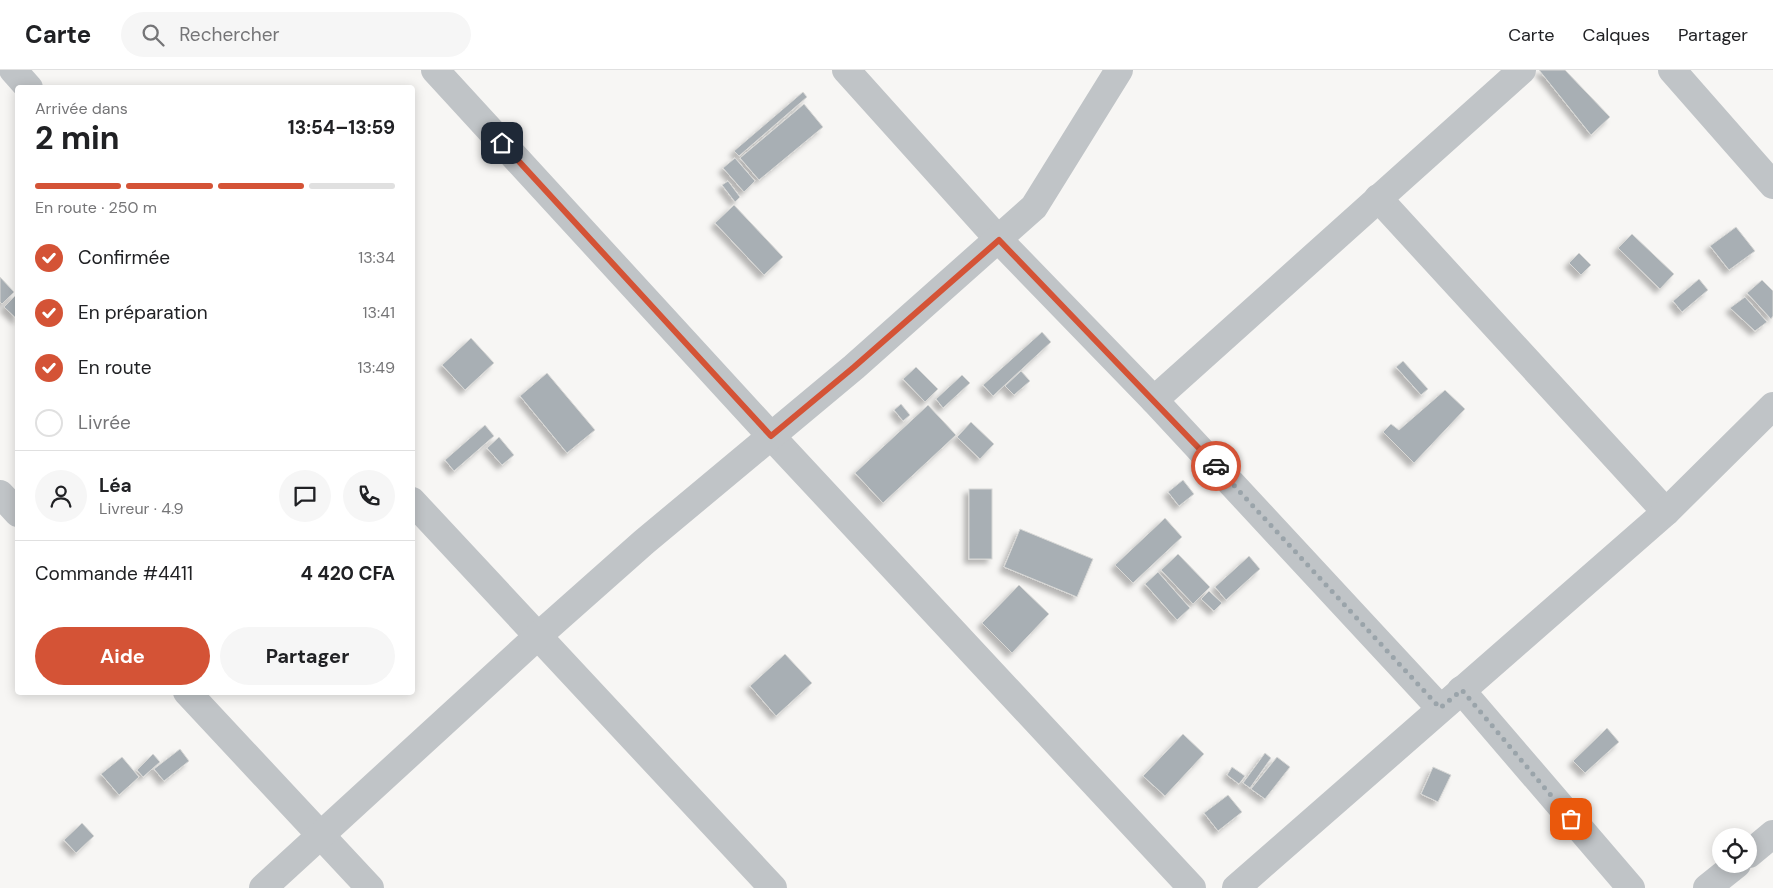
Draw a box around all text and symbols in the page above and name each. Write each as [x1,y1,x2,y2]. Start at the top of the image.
search box [121,12,471,57]
text: Carte [25,19,91,50]
icon: search [139,21,167,49]
text: Rechercher [179,22,280,47]
text: Carte [1508,23,1555,47]
text: Calques [1583,23,1650,47]
text: Partager [1678,23,1748,47]
text: Arrivée dans [35,98,128,119]
text: 13:54–13:59 [288,115,395,140]
text: 2 min [35,117,120,159]
pin [481,122,523,164]
icon: home [488,129,516,157]
text: En route · 250 m [35,197,157,218]
icon: check [35,244,63,272]
text: Confirmée [78,245,170,270]
text: 13:34 [358,247,395,268]
icon: check [35,299,63,327]
text: En préparation [78,300,208,325]
text: 13:41 [363,302,395,323]
icon: check [35,354,63,382]
text: En route [78,355,152,380]
text: 13:49 [358,357,395,378]
text: Livrée [78,410,131,435]
courier [1191,441,1241,491]
icon: car [1202,452,1230,480]
button: person [35,470,87,522]
button: chat [279,470,331,522]
button: phone [343,470,395,522]
text: Léa [99,473,132,498]
text: Livreur · 4.9 [99,498,184,519]
text: Commande #4411 [35,561,193,586]
text: 4 420 CFA [301,561,395,586]
button: Aide [35,627,210,685]
button: Partager [220,627,395,685]
pin [1550,798,1592,840]
icon: bag [1557,805,1585,833]
map controls [1712,828,1757,873]
button: locate [1712,828,1757,873]

